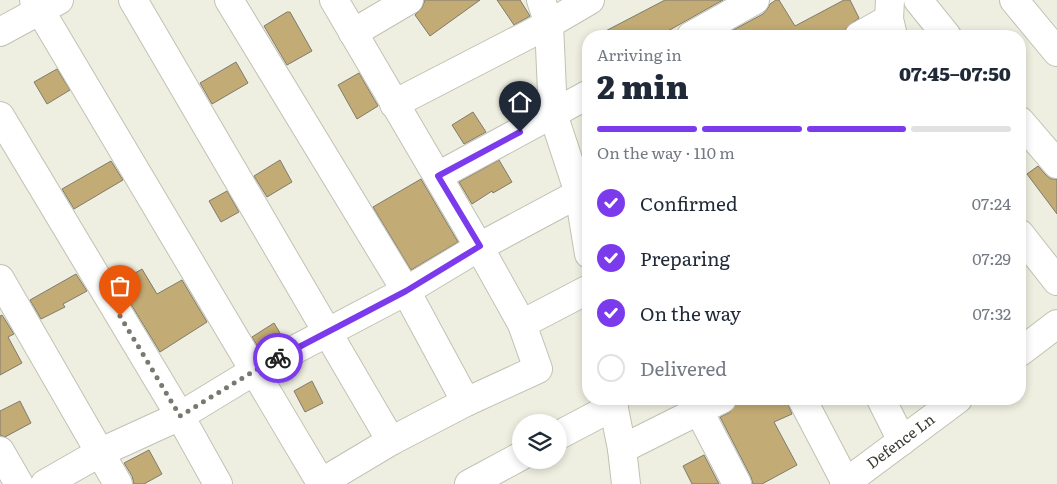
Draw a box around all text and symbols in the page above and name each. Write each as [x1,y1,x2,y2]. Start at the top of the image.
text: Arriving in [597,42,682,66]
text: 07:45–07:50 [899,59,1011,87]
text: 2 min [597,61,689,109]
pin [499,81,541,132]
icon: home [506,88,534,116]
text: On the way · 110 m [597,140,735,164]
icon: check [597,189,625,217]
text: Confirmed [640,189,738,217]
text: 07:24 [972,191,1011,215]
icon: check [597,244,625,272]
text: Preparing [640,244,730,272]
text: 07:29 [972,246,1011,270]
pin [99,265,141,316]
icon: bag [106,272,134,300]
icon: check [597,299,625,327]
text: On the way [640,299,741,327]
text: 07:32 [972,301,1011,325]
courier [253,333,303,383]
icon: bike [264,344,292,372]
text: Delivered [640,354,727,382]
street label: Defence Ln [861,407,939,474]
map controls [512,414,567,469]
button: layers [512,414,567,469]

